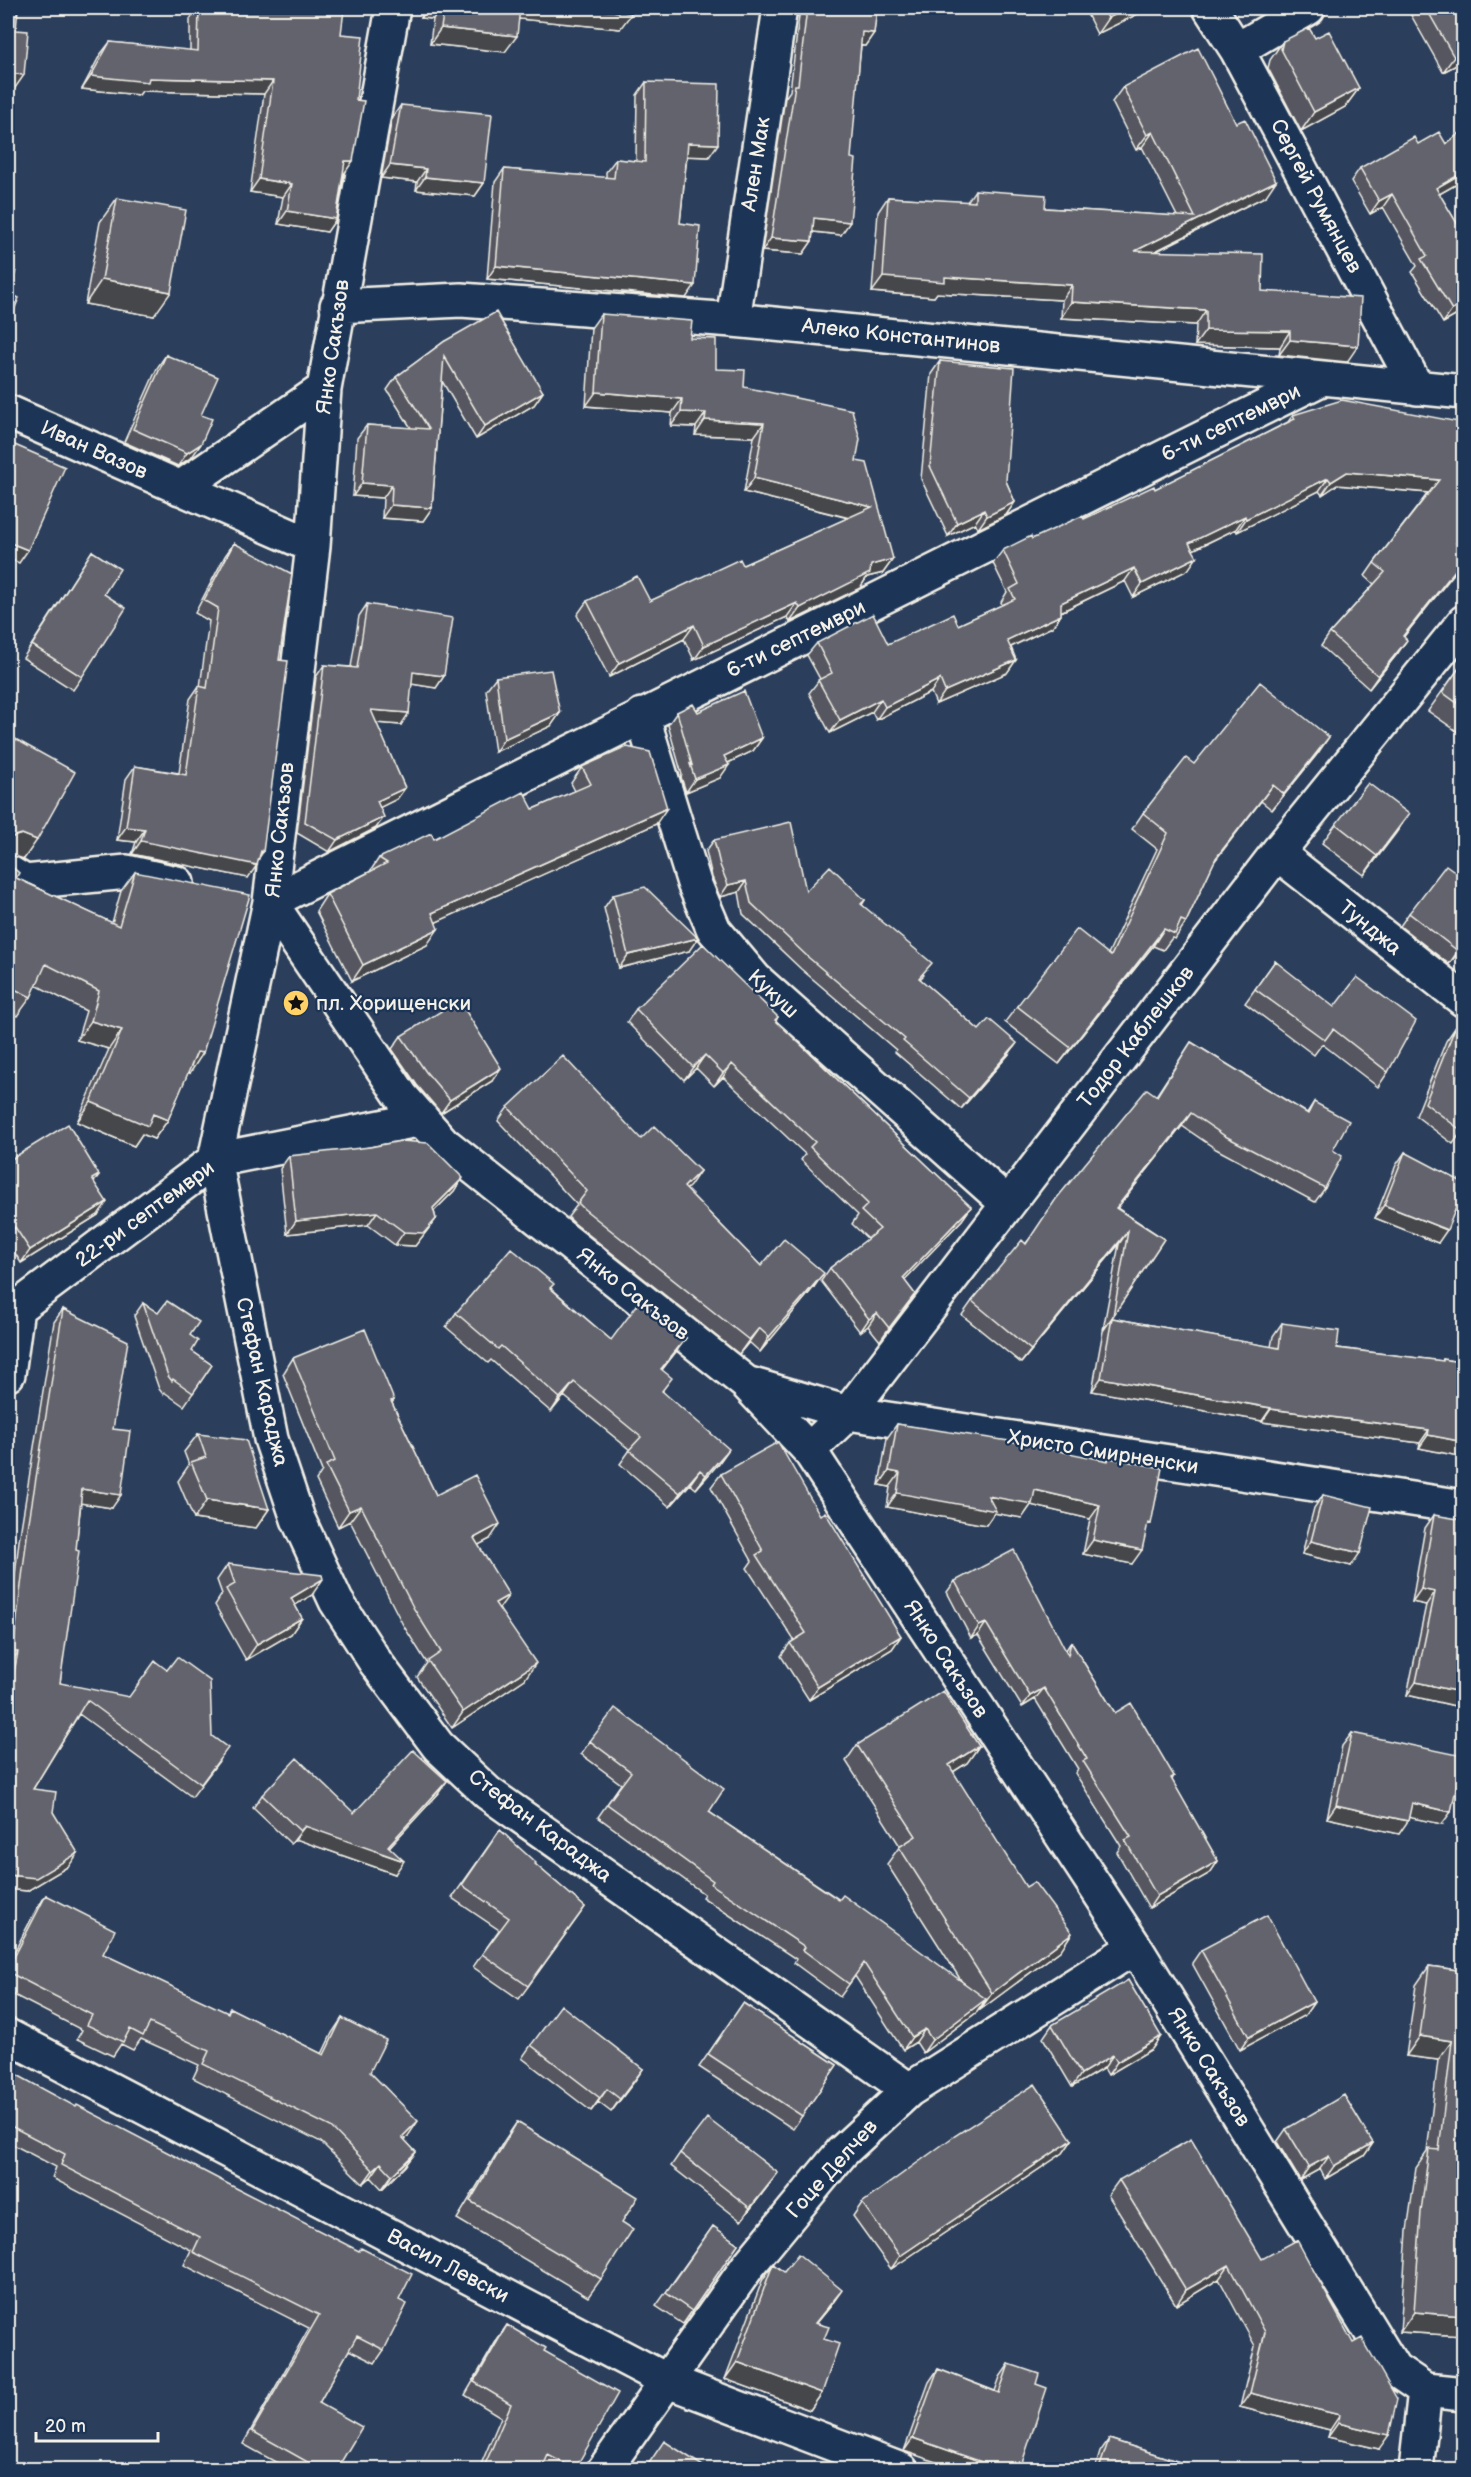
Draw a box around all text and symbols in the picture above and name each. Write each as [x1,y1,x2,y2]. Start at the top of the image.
street label: Ален Мак [736,115,776,214]
street label: Сергей Румянцев [1265,115,1367,277]
street label: Янко Сакъзов [311,278,355,416]
street label: Алеко Константинов [800,313,1002,359]
street label: 6-ти септември [1157,379,1305,467]
street label: Иван Вазов [37,415,151,485]
street label: 6-ти септември [722,595,870,683]
street label: Янко Сакъзов [260,761,300,899]
street label: Тунджа [1334,895,1407,961]
street label: Тодор Каблешков [1073,961,1199,1113]
street label: Кукуш [742,964,804,1024]
place icon: пл. Хорищенски [281,988,311,1018]
place label: пл. Хорищенски [316,991,471,1016]
street label: 22-ри септември [71,1155,219,1273]
street label: Янко Сакъзов [572,1242,694,1346]
street label: Стефан Караджа [230,1295,294,1470]
street label: Христо Смирненски [1006,1425,1200,1479]
street label: Янко Сакъзов [899,1595,993,1723]
street label: Стефан Караджа [463,1764,617,1888]
street label: Янко Сакъзов [1162,2003,1256,2131]
street label: Гоце Делчев [781,2114,883,2224]
street label: Васил Левски [383,2223,513,2309]
scale bar [36,2405,158,2443]
text: 20 m [45,2416,86,2437]

